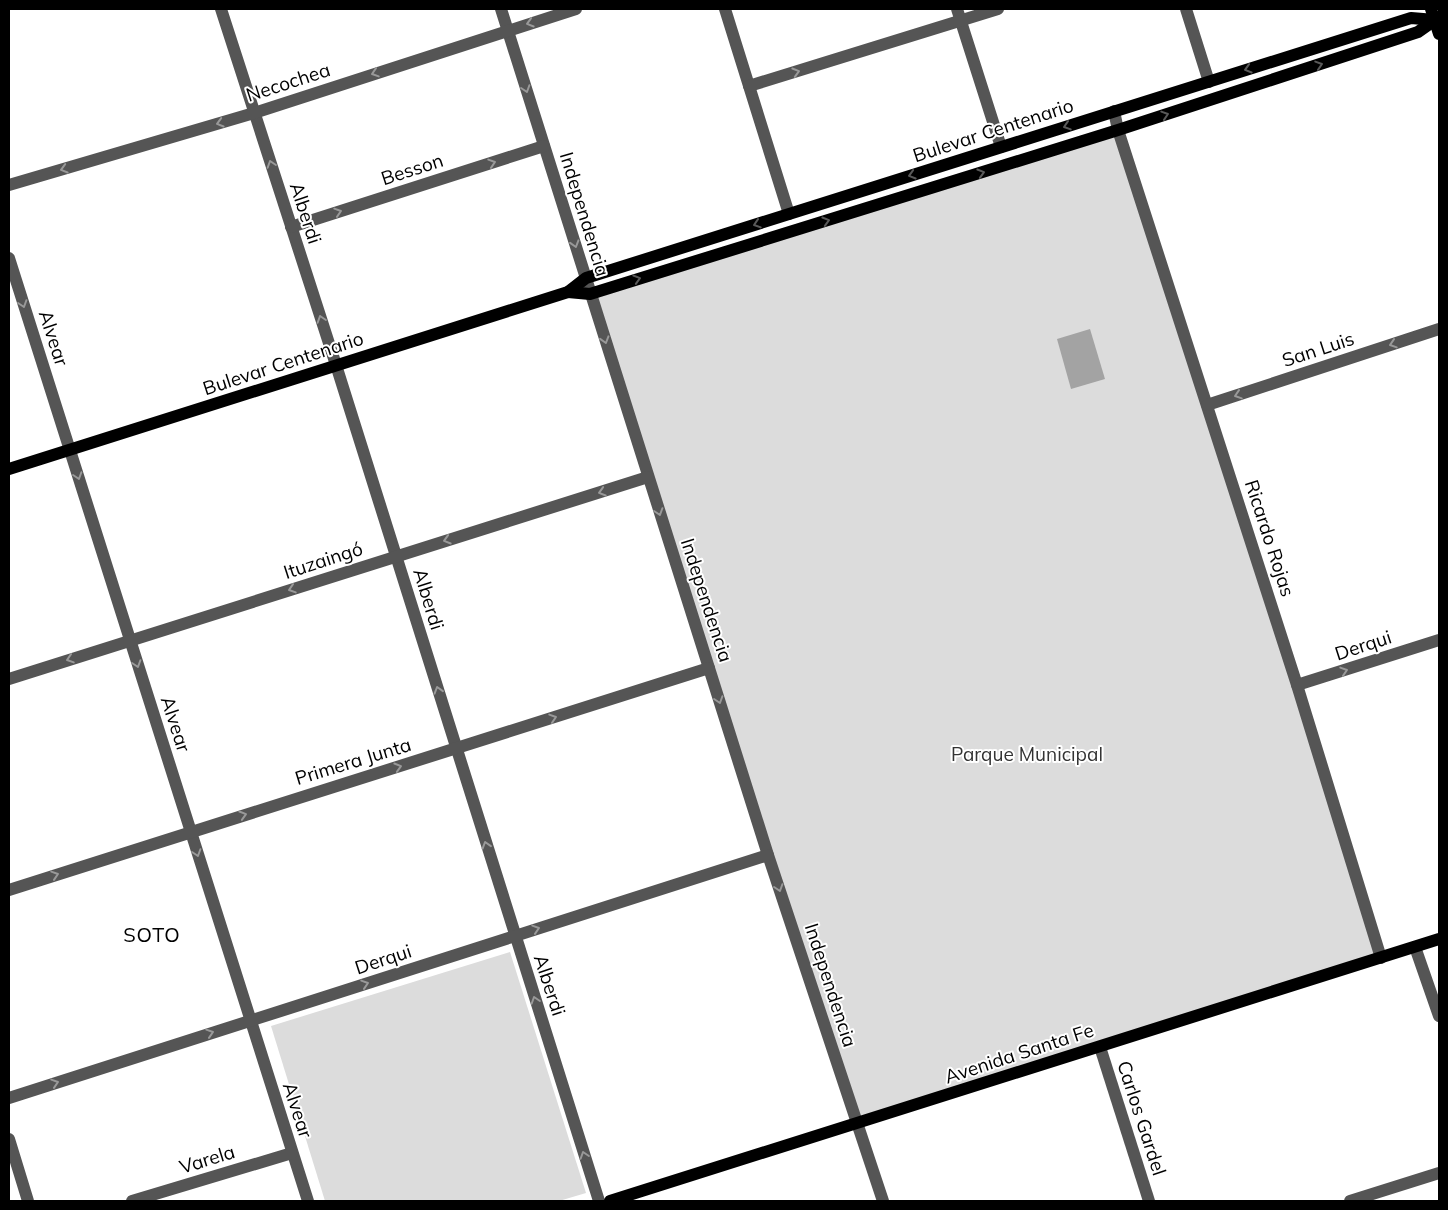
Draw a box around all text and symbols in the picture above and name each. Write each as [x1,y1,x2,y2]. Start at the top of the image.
one-way arrow [526,18,534,28]
street label: Necochea [243,57,333,107]
one-way arrow [1314,60,1323,70]
one-way arrow [1244,64,1252,74]
one-way arrow [371,68,380,78]
one-way arrow [791,68,799,78]
one-way arrow [520,84,530,92]
street label: Bulevar Centenario [910,93,1076,167]
one-way arrow [1160,111,1168,121]
one-way arrow [217,117,225,127]
one-way arrow [1064,120,1072,130]
street label: Besson [378,148,446,190]
street label: Independencia [555,149,615,279]
one-way arrow [488,158,496,168]
one-way arrow [267,161,277,169]
one-way arrow [61,163,69,173]
one-way arrow [976,168,984,178]
one-way arrow [909,169,917,179]
street label: Alberdi [285,179,327,247]
one-way arrow [333,208,341,218]
one-way arrow [821,216,829,226]
one-way arrow [754,218,762,228]
one-way arrow [569,239,579,247]
one-way arrow [632,275,641,285]
one-way arrow [18,300,28,308]
street label: Alvear [34,307,74,369]
one-way arrow [316,315,326,324]
street label: Bulevar Centenario [200,326,366,400]
street label: San Luis [1279,326,1357,372]
one-way arrow [599,336,609,344]
one-way arrow [1389,339,1398,349]
one-way arrow [1235,389,1243,399]
one-way arrow [72,471,82,480]
street label: Ricardo Rojas [1240,477,1300,599]
one-way arrow [598,486,606,496]
one-way arrow [654,507,664,516]
one-way arrow [443,535,451,545]
street label: Independencia [676,535,738,665]
street label: Ituzaingó [280,536,366,584]
street label: Alberdi [408,565,450,633]
one-way arrow [288,584,296,594]
street label: Derqui [1332,625,1394,665]
one-way arrow [66,654,75,664]
one-way arrow [132,660,142,668]
one-way arrow [1339,666,1347,676]
one-way arrow [433,686,443,695]
street label: Alvear [156,693,196,755]
one-way arrow [713,695,723,704]
one-way arrow [549,713,557,723]
street label: Primera Junta [292,732,414,790]
park label: Parque Municipal [951,742,1103,766]
one-way arrow [394,762,402,772]
one-way arrow [239,811,247,821]
one-way arrow [482,841,492,850]
one-way arrow [191,848,201,856]
one-way arrow [50,871,59,881]
one-way arrow [773,884,783,892]
street label: Independencia [800,920,862,1050]
district label: SOTO [123,922,181,947]
one-way arrow [532,925,540,935]
street label: Derqui [352,939,414,979]
street label: Alberdi [529,951,571,1019]
one-way arrow [360,980,368,990]
one-way arrow [531,996,541,1005]
street label: Avenida Santa Fe [941,1018,1097,1088]
one-way arrow [205,1029,214,1039]
street label: Carlos Gardel [1112,1058,1172,1178]
one-way arrow [51,1079,59,1089]
street label: Alvear [278,1079,318,1141]
street label: Varela [176,1139,238,1179]
one-way arrow [580,1151,590,1159]

